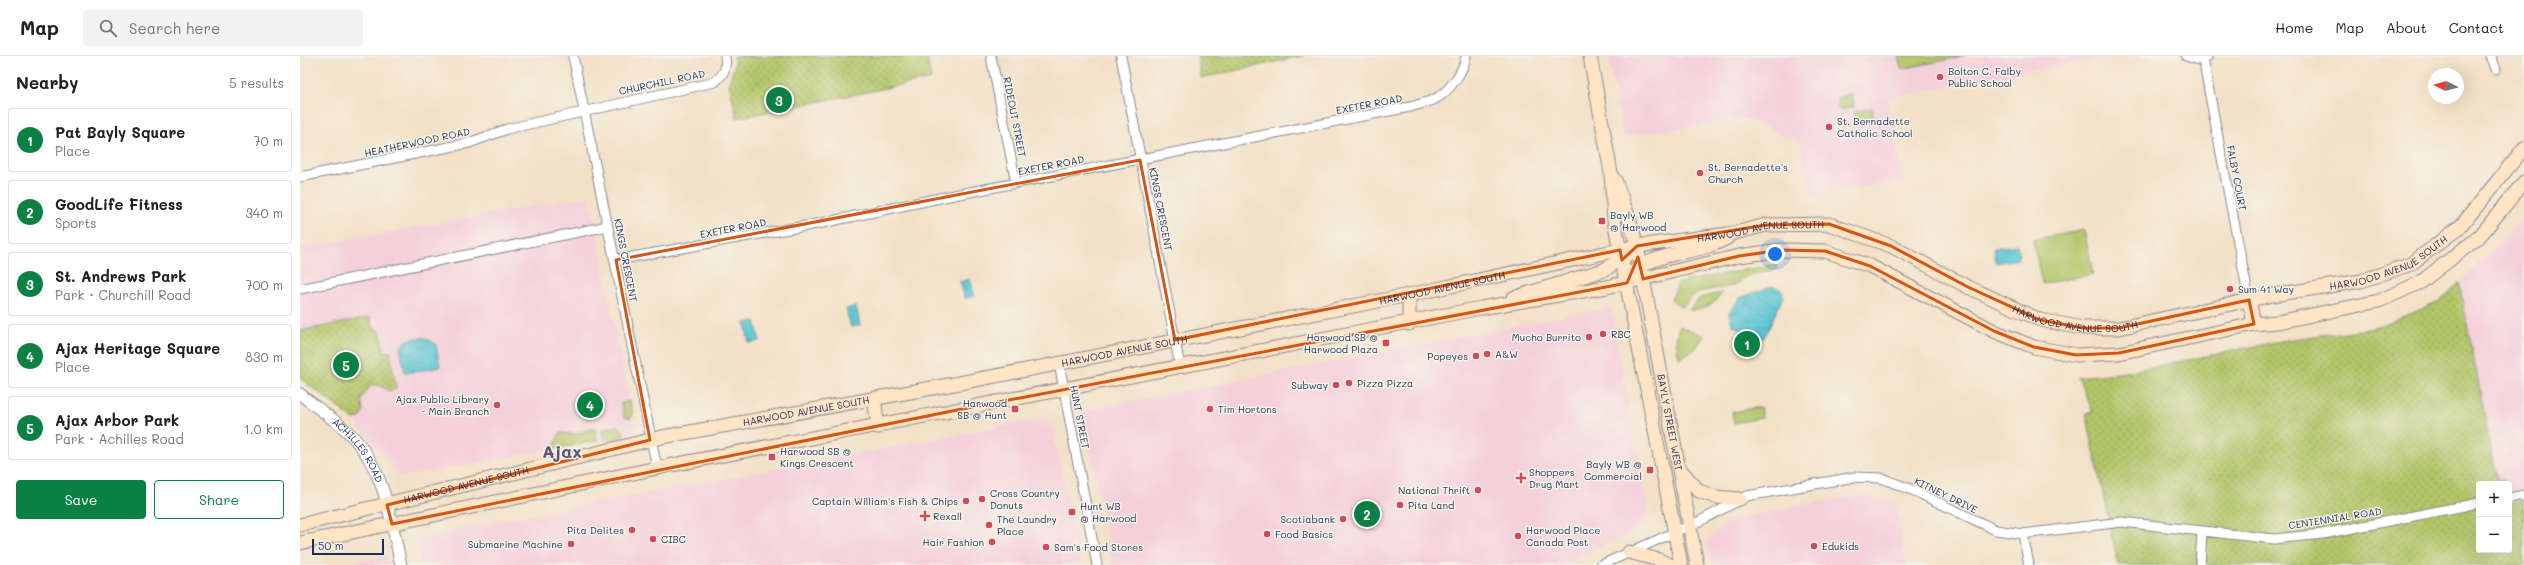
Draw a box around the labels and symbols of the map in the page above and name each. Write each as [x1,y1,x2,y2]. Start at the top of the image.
place label: Bolton C. Falby Public School [1948,64,2021,90]
street label: CHURCHILL ROAD [618,66,707,98]
north arrow [2428,68,2464,104]
marker: Bolton C. Falby Public School [1935,72,1945,82]
street label: RIDEOUT STREET [1000,76,1030,159]
pin: 3 [766,85,792,115]
street label: EXETER ROAD [1335,91,1403,117]
place label: St. Bernadette Catholic School [1837,114,1913,140]
marker: St. Bernadette Catholic School [1824,122,1834,132]
street label: HEATHERWOOD ROAD [363,124,471,160]
street label: FALBY COURT [2224,144,2250,212]
street label: EXETER ROAD [1017,152,1085,178]
place label: St. Bernadette's Church [1708,160,1788,186]
street label: KINGS CRESCENT [1146,166,1176,252]
marker: St. Bernadette's Church [1695,168,1705,178]
place label: Bayly WB @ Harwood [1610,208,1666,234]
street label: EXETER ROAD [699,215,767,241]
marker: Bayly WB @ Harwood [1597,216,1607,226]
street label: KINGS CRESCENT [611,217,641,303]
street label: HARWOOD AVENUE SOUTH [1696,217,1824,245]
street label: HARWOOD AVENUE SOUTH [2328,232,2450,293]
your location [1765,244,1785,264]
street label: HARWOOD AVENUE SOUTH [1378,267,1507,308]
place label: Sum 41 Way [2238,282,2294,296]
marker: Sum 41 Way [2225,284,2235,294]
street label: HARWOOD AVENUE SOUTH [2010,301,2139,335]
place label: RBC [1611,327,1631,341]
marker: RBC [1598,329,1608,339]
pin: 1 [1734,329,1760,359]
place label: Harwood SB @ Harwood Plaza [1304,330,1378,356]
place label: Mucho Burrito [1512,330,1581,344]
street label: HARWOOD AVENUE SOUTH [1060,331,1189,370]
marker: Mucho Burrito [1584,332,1594,342]
marker: Harwood SB @ Harwood Plaza [1381,338,1391,348]
place label: A&W [1495,347,1518,361]
place label: Popeyes [1427,349,1468,363]
marker: A&W [1482,349,1492,359]
pin: 5 [333,350,359,380]
marker: Popeyes [1471,351,1481,361]
street label: BAYLY STREET WEST [1654,373,1686,472]
place label: Pizza Pizza [1357,376,1413,390]
place label: Subway [1291,378,1328,392]
marker: Pizza Pizza [1344,378,1354,388]
marker: Subway [1331,380,1341,390]
street label: HUNT STREET [1067,384,1093,450]
pin: 4 [577,390,603,420]
place label: Ajax Public Library - Main Branch [395,392,489,418]
street label: HARWOOD AVENUE SOUTH [742,392,871,429]
place label: Harwood SB @ Hunt [957,396,1007,422]
marker: Ajax Public Library - Main Branch [492,400,502,410]
place label: Tim Hortons [1218,402,1277,416]
marker: Harwood SB @ Hunt [1010,404,1020,414]
marker: Tim Hortons [1205,404,1215,414]
street label: ACHILLES ROAD [330,415,387,485]
district label: Ajax [542,439,582,463]
place label: Harwood SB @ Kings Crescent [780,444,854,470]
marker: Harwood SB @ Kings Crescent [767,452,777,462]
place label: Bayly WB @ Commercial [1584,457,1642,483]
street label: HARWOOD AVENUE SOUTH [402,463,530,507]
place label: Shoppers Drug Mart [1529,465,1579,491]
marker: Bayly WB @ Commercial [1645,465,1655,475]
marker: Shoppers Drug Mart [1516,473,1526,483]
street label: KITNEY DRIVE [1912,474,1980,516]
place label: National Thrift [1398,483,1470,497]
marker: National Thrift [1473,485,1483,495]
place label: Cross Country Donuts [990,486,1060,512]
place label: Captain William's Fish & Chips [812,494,958,508]
marker: Cross Country Donuts [977,494,987,504]
marker: Captain William's Fish & Chips [961,496,971,506]
place label: Pita Land [1408,498,1454,512]
place label: Hunt WB @ Harwood [1080,499,1136,525]
pin: 2 [1354,499,1380,529]
marker: Pita Land [1395,500,1405,510]
street label: CENTENNIAL ROAD [2287,504,2383,532]
marker: Hunt WB @ Harwood [1067,507,1077,517]
place label: Rexall [933,509,962,523]
marker: Rexall [920,511,930,521]
place label: The Laundry Place [997,512,1057,538]
place label: Scotiabank [1280,512,1335,526]
marker: Scotiabank [1338,514,1348,524]
marker: The Laundry Place [984,520,994,530]
place label: Pita Delites [567,523,624,537]
place label: Harwood Place Canada Post [1526,523,1600,549]
marker: Pita Delites [627,525,637,535]
place label: Food Basics [1275,527,1333,541]
marker: Food Basics [1262,529,1272,539]
marker: Harwood Place Canada Post [1513,531,1523,541]
place label: CIBC [661,532,686,546]
marker: CIBC [648,534,658,544]
place label: Hair Fashion [923,535,984,549]
scale bar [312,537,384,556]
place label: Submarine Machine [468,537,563,551]
marker: Hair Fashion [987,537,997,547]
marker: Submarine Machine [566,539,576,549]
place label: Edukids [1822,539,1859,553]
place label: Sam's Food Stores [1054,540,1143,554]
marker: Edukids [1809,541,1819,551]
marker: Sam's Food Stores [1041,542,1051,552]

